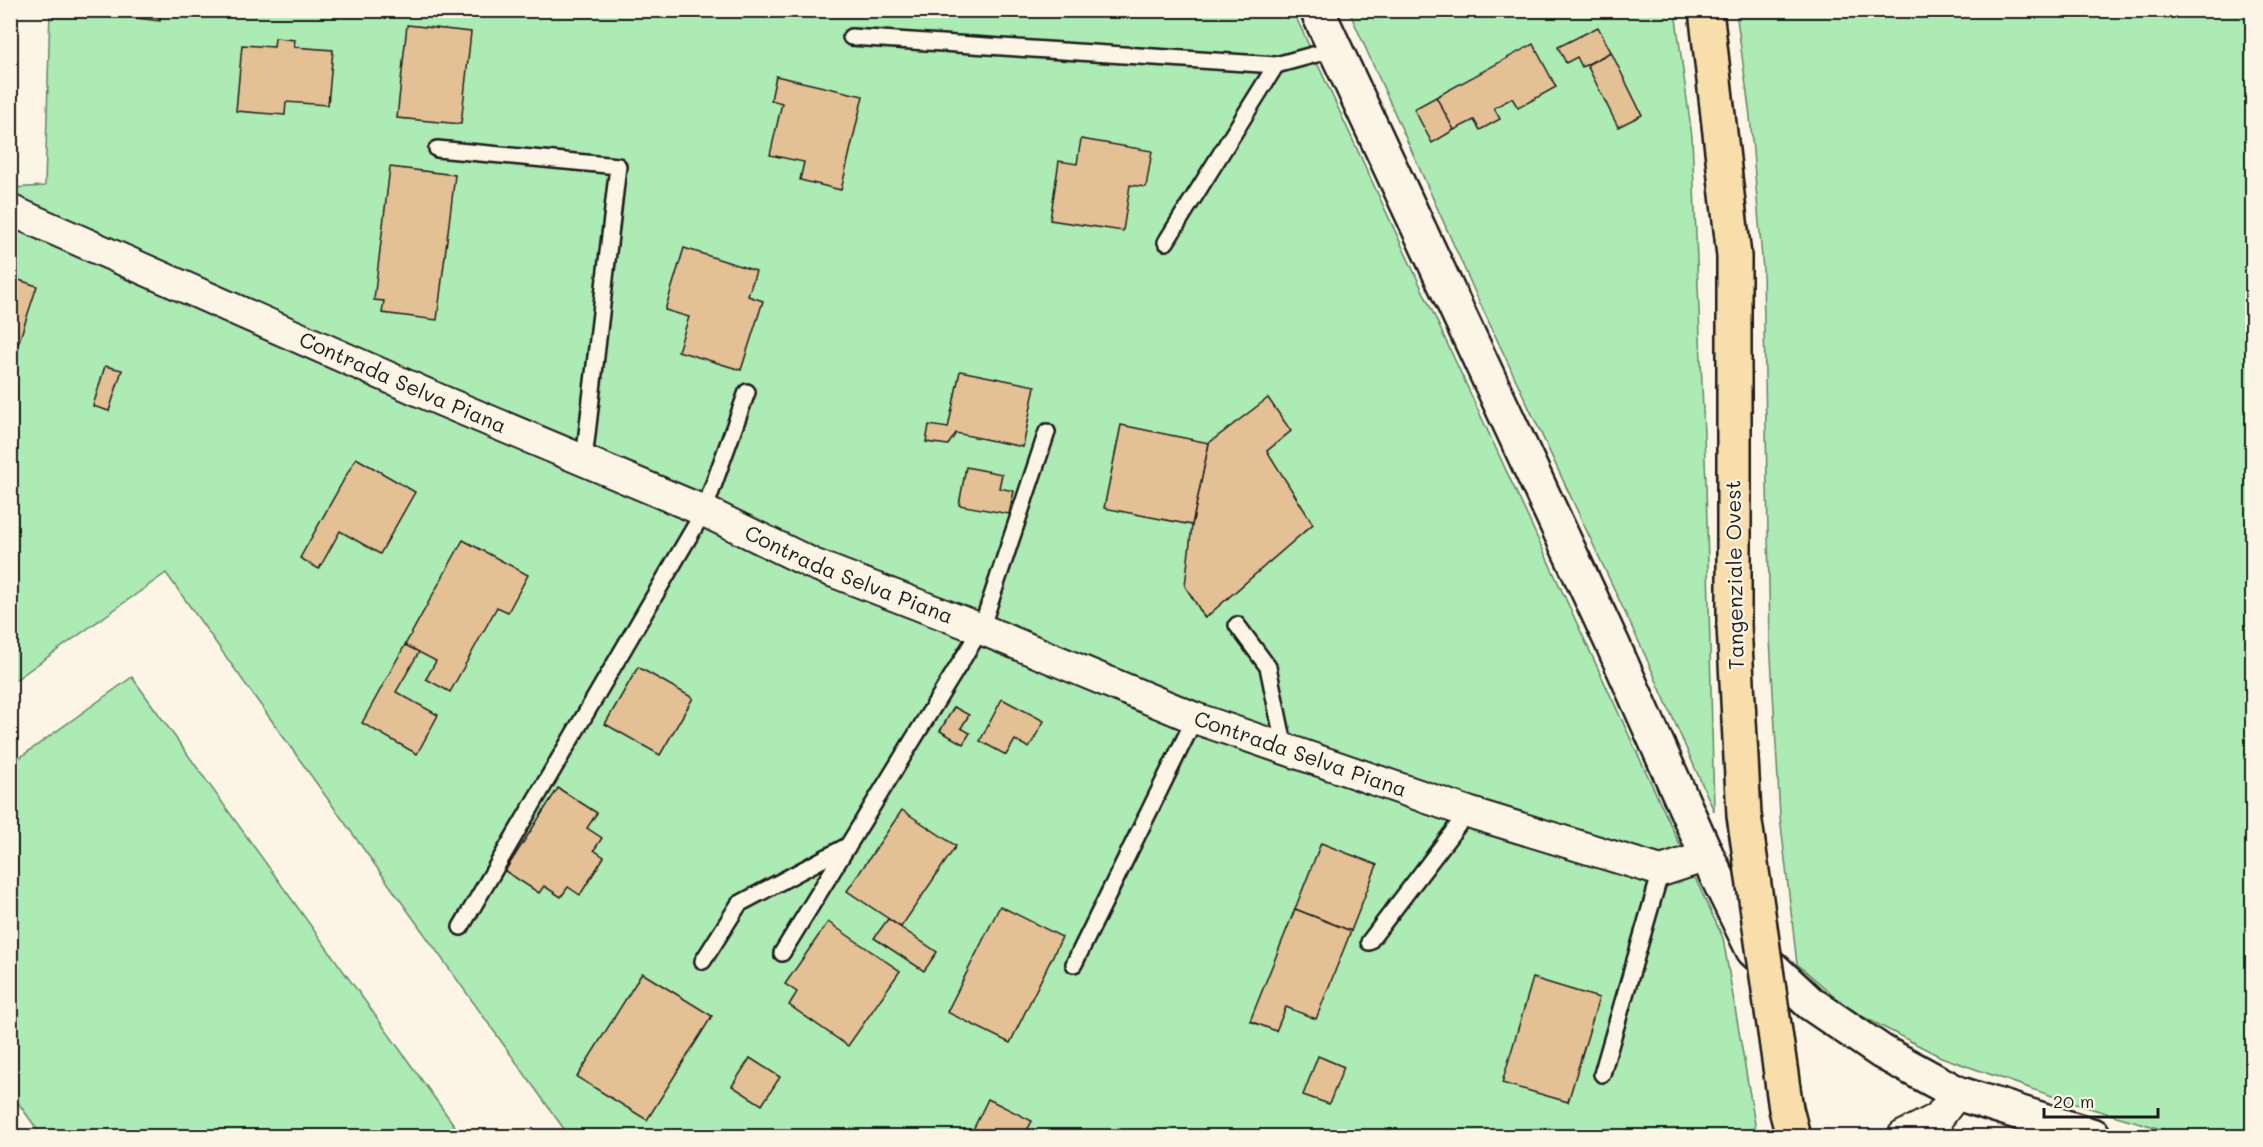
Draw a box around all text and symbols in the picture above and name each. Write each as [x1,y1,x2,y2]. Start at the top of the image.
street label: Contrada Selva Piana [295,325,511,438]
street label: Tangenziale Ovest [1718,480,1749,670]
street label: Contrada Selva Piana [741,518,957,629]
street label: Contrada Selva Piana [1191,704,1411,802]
scale bar [2044,1081,2158,1119]
text: 20 m [2053,1089,2094,1113]

